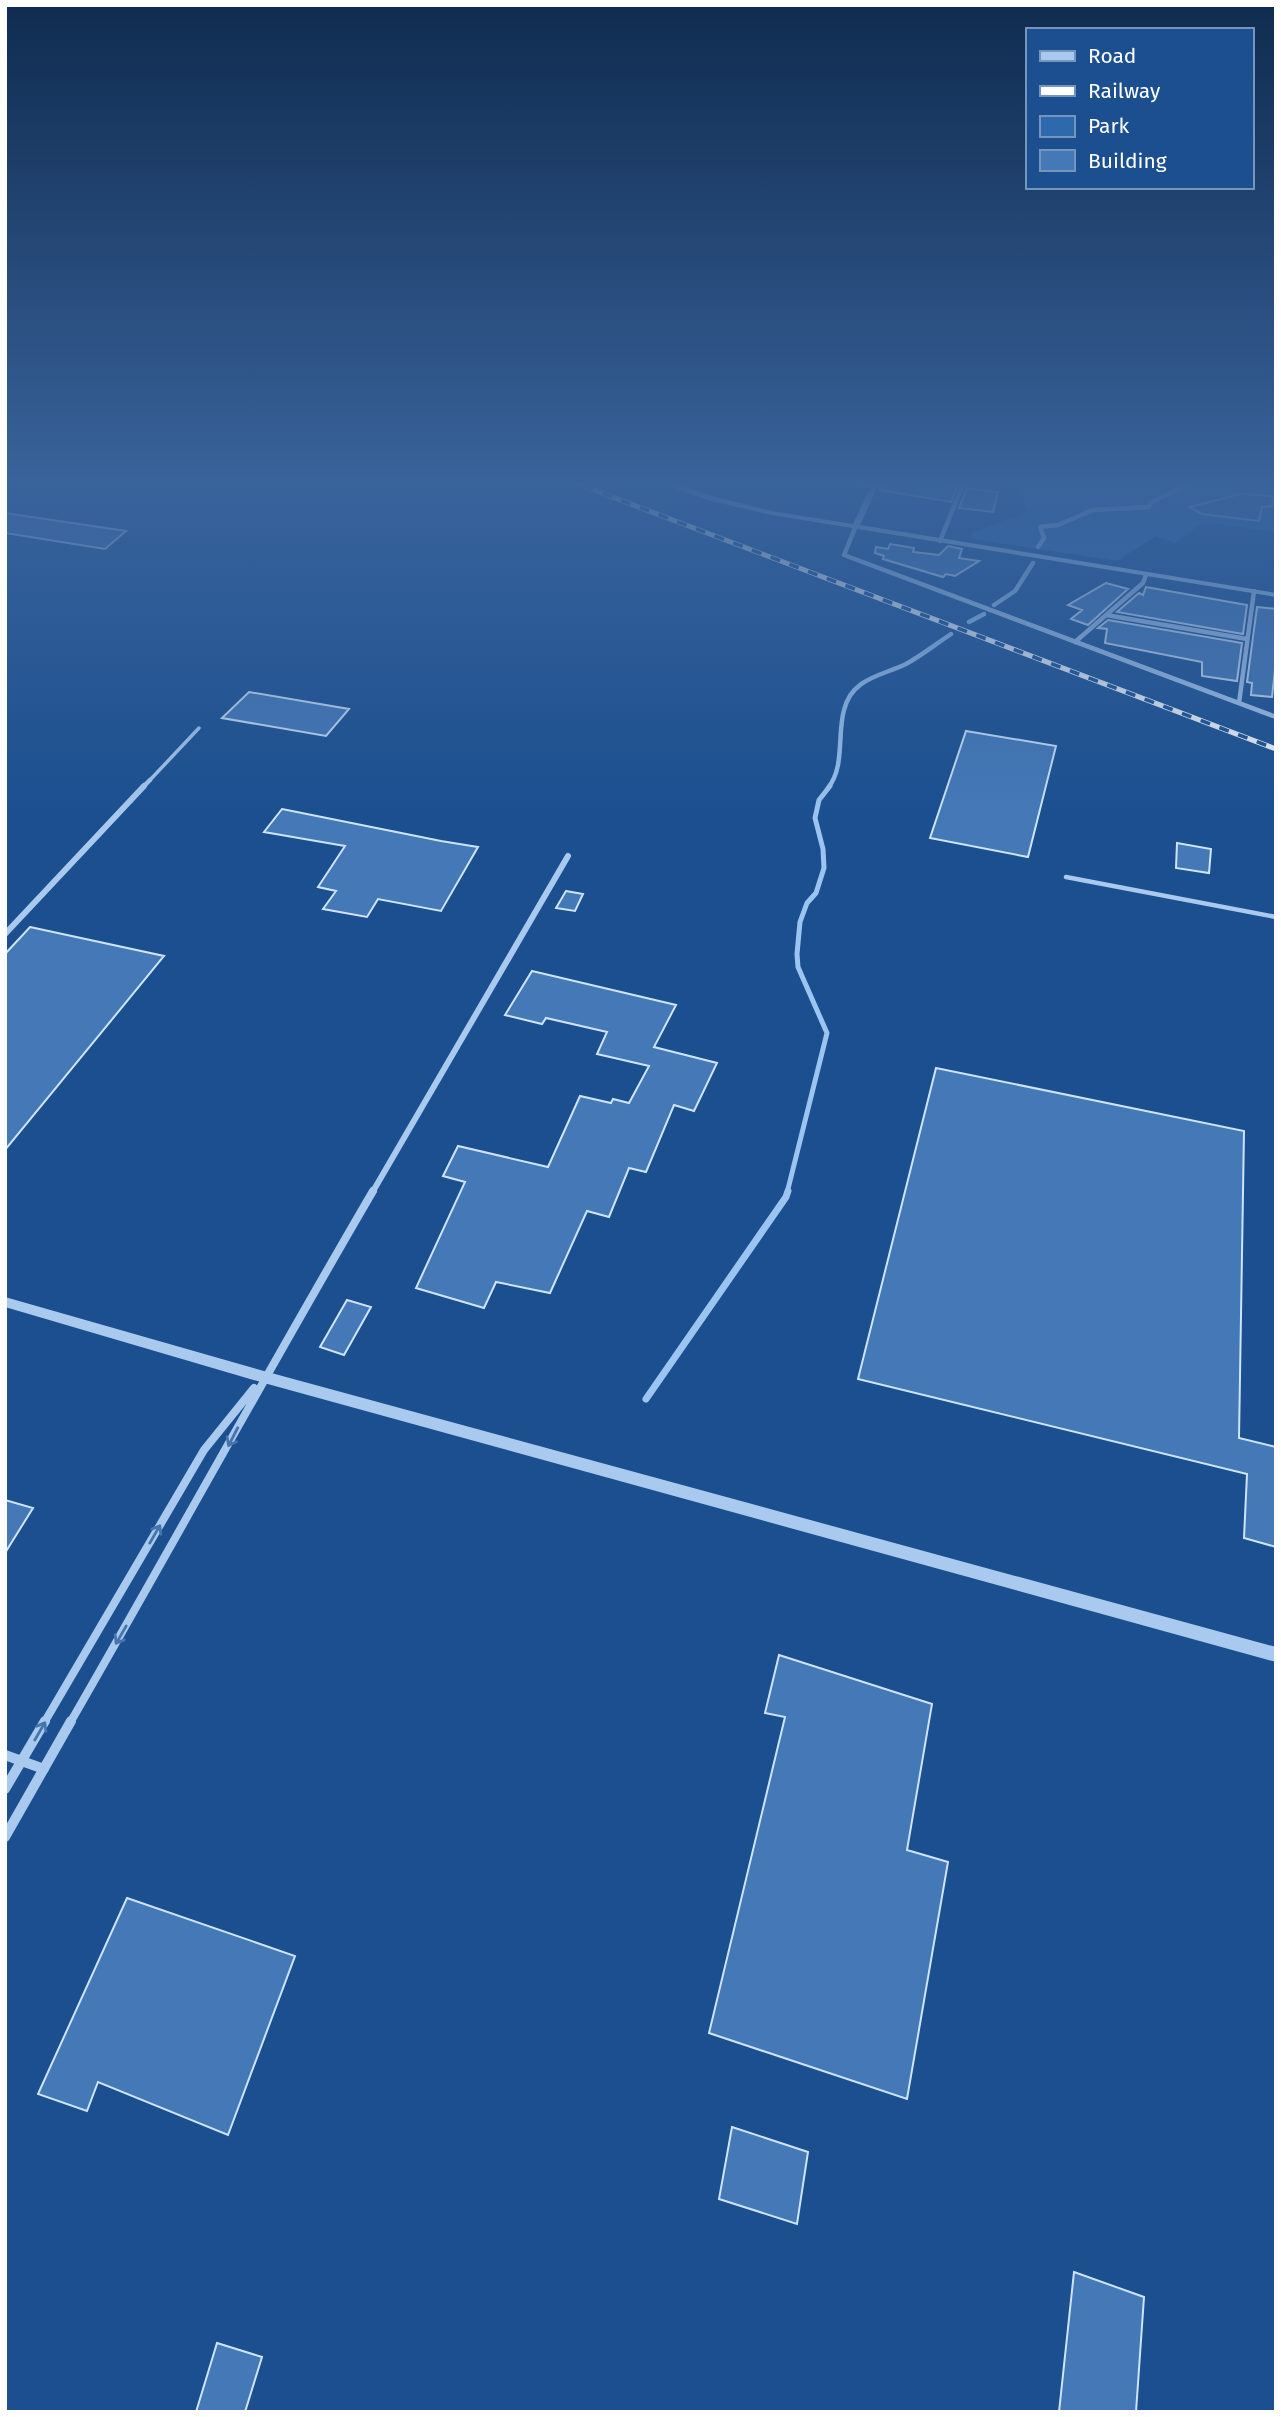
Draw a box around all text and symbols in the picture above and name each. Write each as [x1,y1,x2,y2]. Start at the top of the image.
legend [1026,28,1253,189]
text: Road [1088,43,1136,69]
text: Railway [1088,78,1161,104]
text: Park [1088,113,1130,139]
text: Building [1088,148,1167,174]
one-way arrow [225,1427,239,1447]
one-way arrow [148,1525,162,1545]
one-way arrow [114,1625,128,1645]
one-way arrow [33,1721,47,1741]

